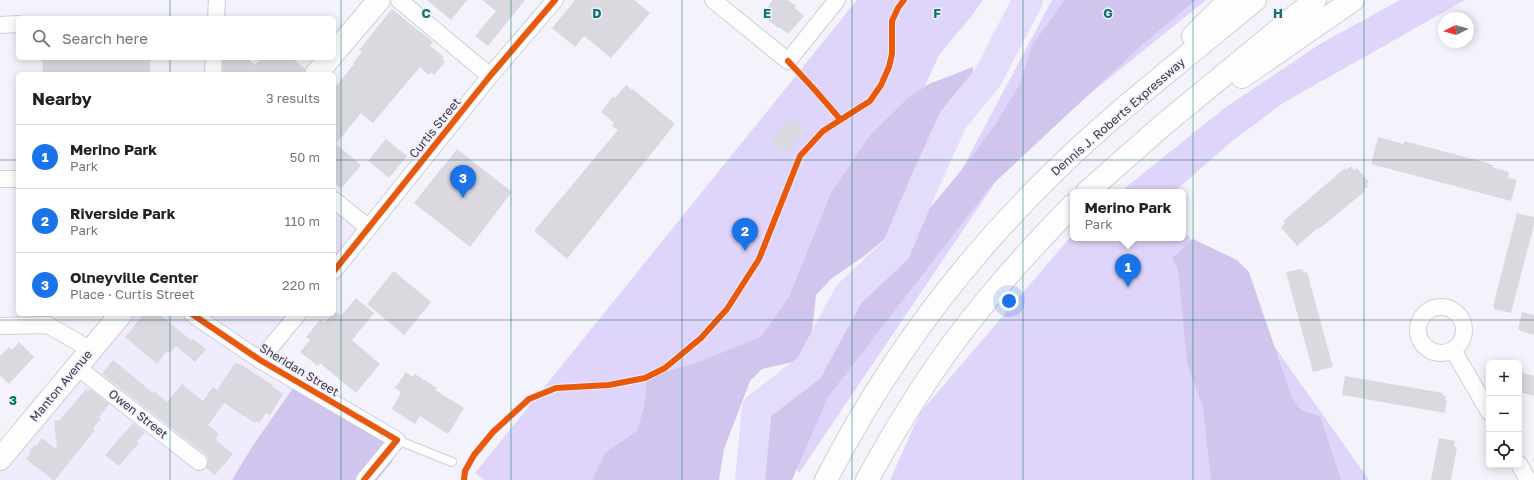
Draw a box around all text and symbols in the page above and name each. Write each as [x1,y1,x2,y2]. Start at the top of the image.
text: C [421,5,431,21]
text: D [592,5,602,21]
text: E [763,5,771,21]
text: F [933,5,941,21]
text: G [1103,5,1113,21]
text: H [1273,5,1283,21]
north arrow [1438,12,1474,48]
search box [16,16,336,60]
icon: search [30,27,52,49]
text: Search here [62,29,148,47]
street label: Dennis J. Roberts Expressway [1048,54,1188,179]
text: Nearby [32,88,92,109]
text: 3 results [266,90,320,106]
street label: Curtis Street [406,94,464,161]
text: Merino Park [70,140,157,158]
text: 1 [42,149,48,165]
text: 50 m [290,149,320,165]
text: Park [70,158,98,174]
pin: 3 [450,165,476,198]
popup [1070,189,1186,241]
text: Merino Park [1084,198,1172,216]
text: Riverside Park [70,204,175,222]
text: 2 [41,213,49,229]
text: 110 m [285,213,320,229]
text: Park [1084,216,1113,232]
pin: 2 [732,218,758,251]
text: Park [70,222,98,238]
pin: 1 [1115,254,1141,287]
text: Olneyville Center [70,268,198,286]
text: 3 [41,277,49,293]
text: 220 m [282,277,320,293]
text: Place · Curtis Street [70,286,194,302]
your location [999,291,1019,311]
street label: Sheridan Street [257,340,342,399]
street label: Manton Avenue [26,347,95,425]
map controls [1486,360,1522,468]
button: + [1486,360,1522,396]
street label: Owen Street [106,386,171,442]
text: 3 [9,392,17,408]
button: − [1486,396,1522,432]
button: locate [1486,432,1522,468]

